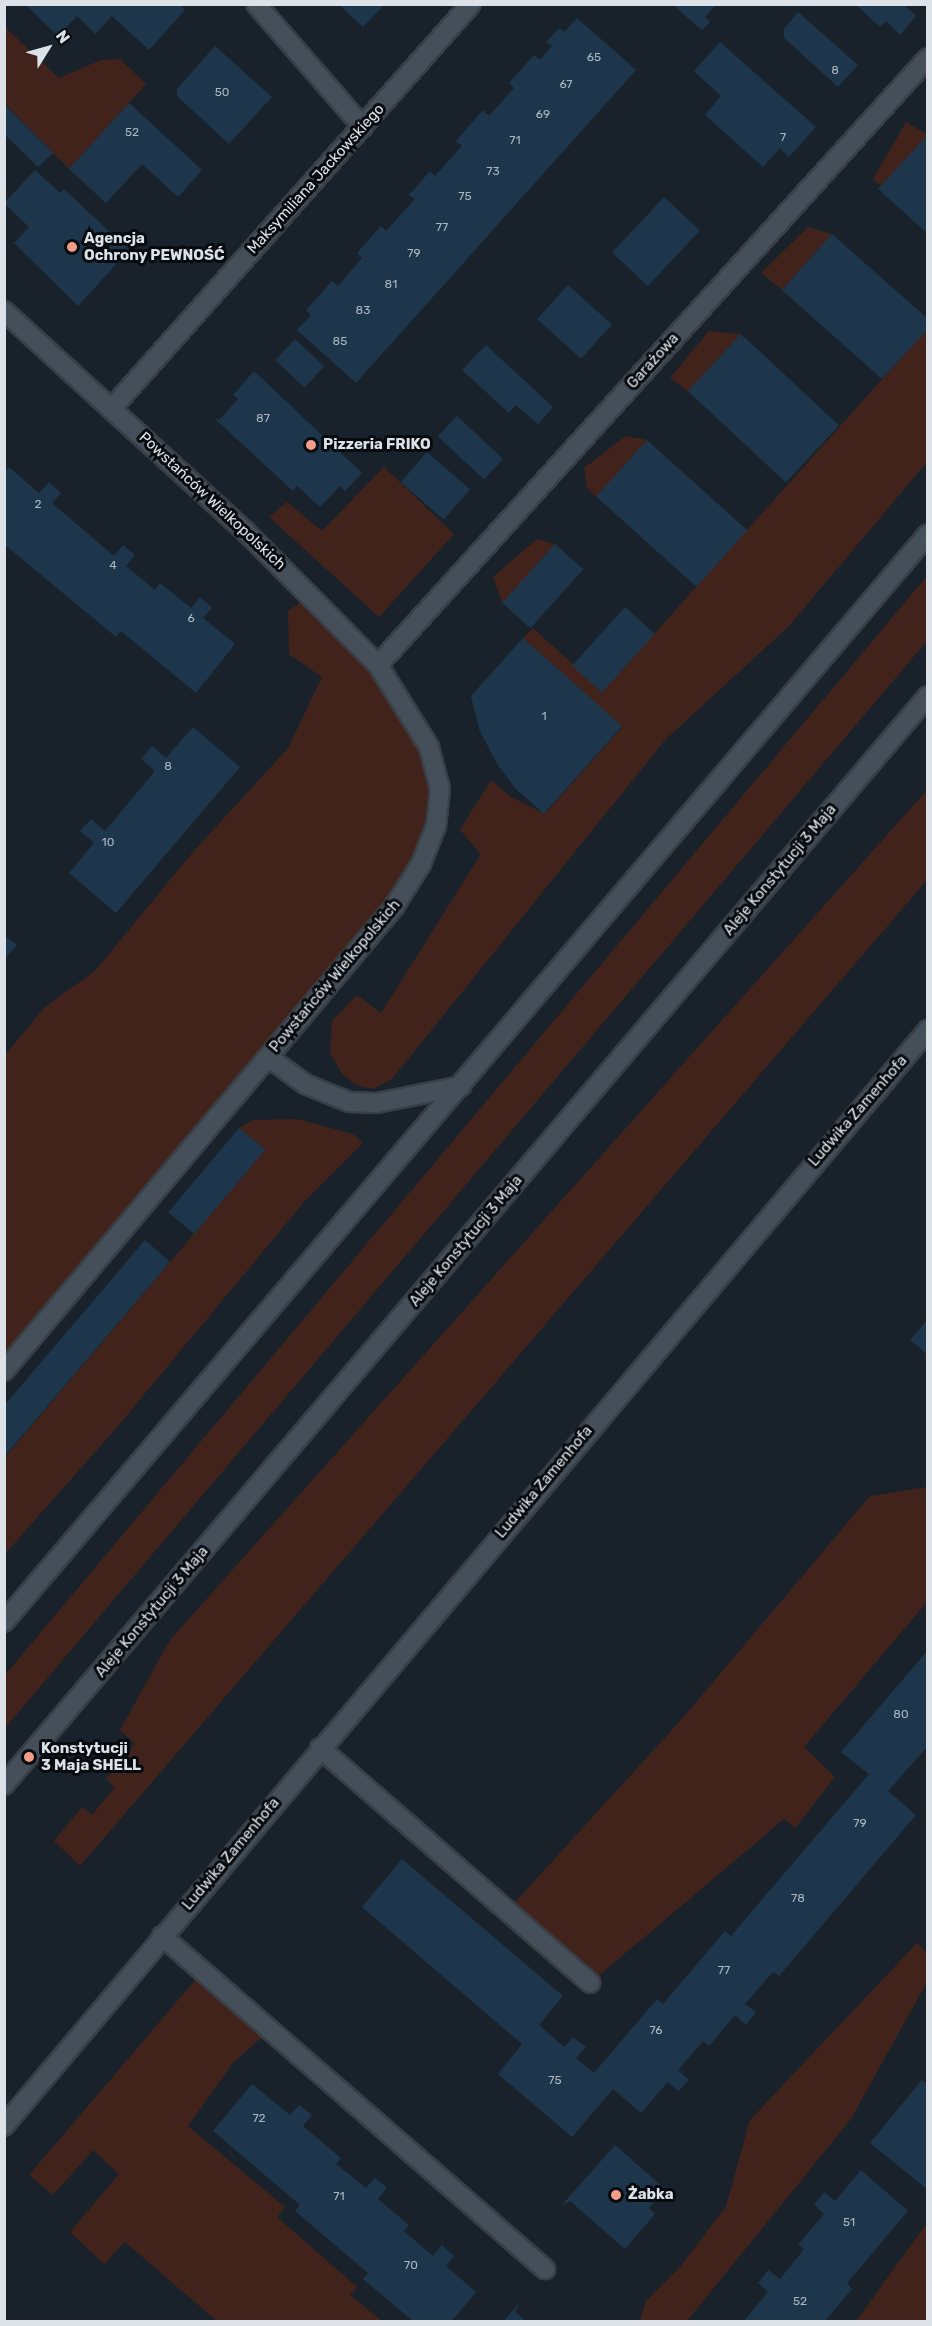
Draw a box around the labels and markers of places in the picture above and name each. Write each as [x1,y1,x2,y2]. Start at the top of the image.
place label: Agencja Ochrony PEWNOŚĆ [84,229,225,264]
marker: Agencja Ochrony PEWNOŚĆ [65,240,79,254]
place label: Pizzeria FRIKO [323,436,431,454]
marker: Pizzeria FRIKO [304,438,318,452]
place label: Konstytucji 3 Maja SHELL [41,1739,141,1774]
marker: Konstytucji 3 Maja SHELL [22,1750,36,1764]
place label: Żabka [628,2186,674,2204]
marker: Żabka [609,2188,623,2202]

